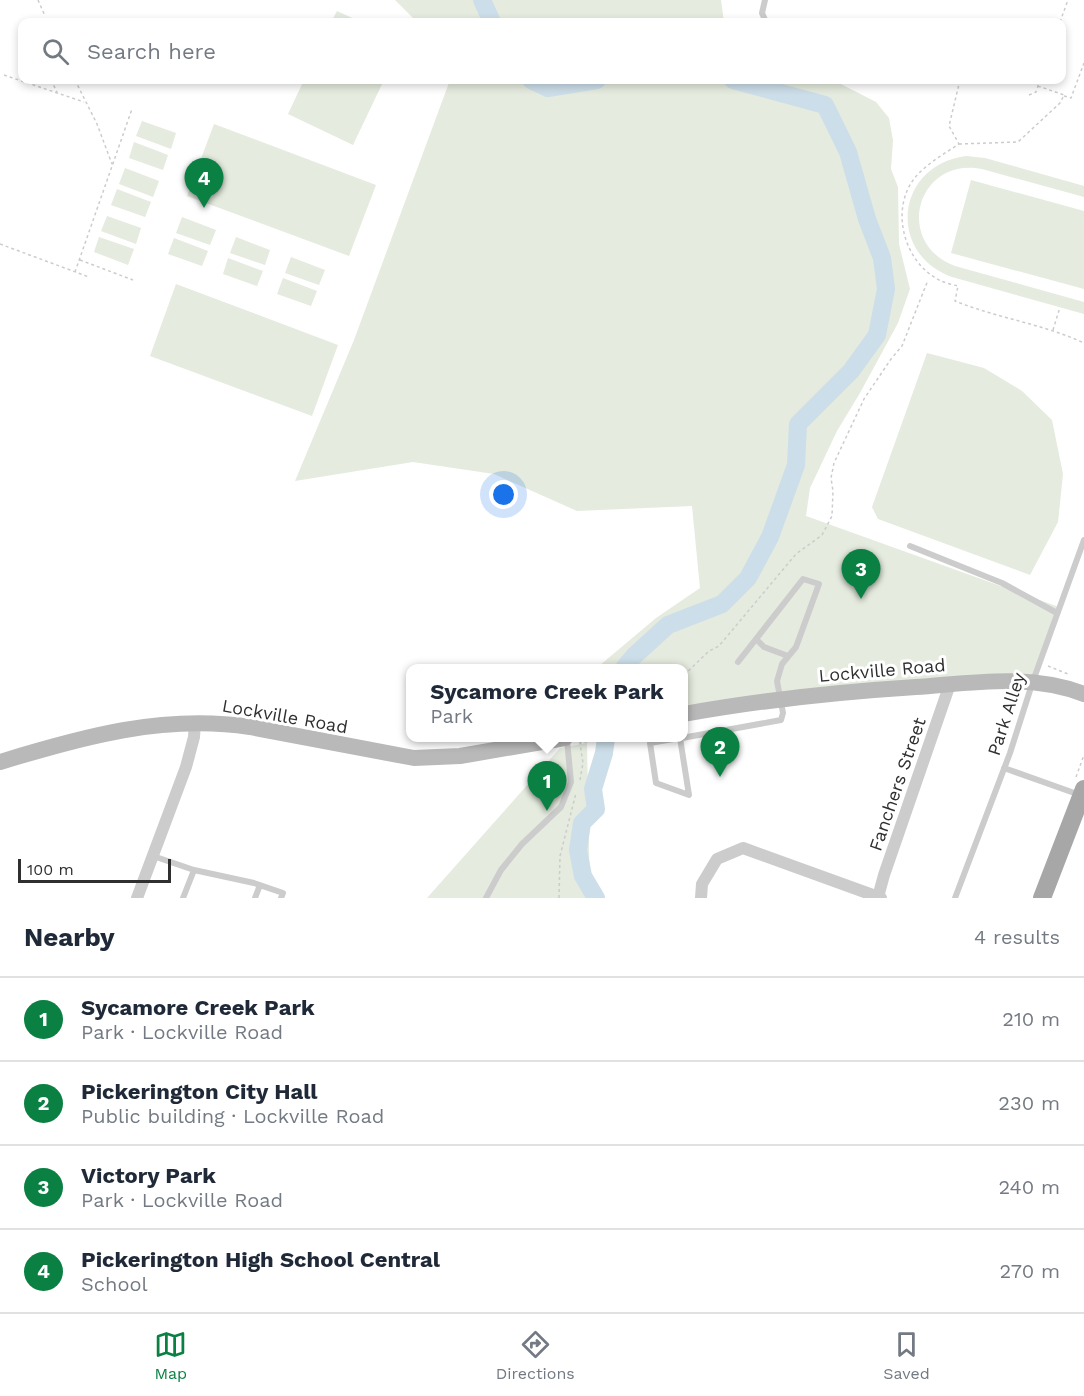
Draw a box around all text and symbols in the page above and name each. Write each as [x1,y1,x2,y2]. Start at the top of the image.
search box [18,18,1066,84]
icon: search [39,35,72,68]
text: Search here [87,39,216,64]
pin: 4 [184,158,224,208]
your location [489,480,518,509]
pin: 3 [842,550,880,599]
street label: Lockville Road [818,654,946,686]
popup [406,664,688,742]
street label: Park Alley [983,669,1029,758]
text: Sycamore Creek Park [430,679,664,704]
street label: Lockville Road [221,695,349,737]
text: Park [430,704,473,728]
street label: Fanchers Street [864,714,930,854]
pin: 2 [700,728,740,777]
pin: 1 [528,762,566,811]
scale bar [18,856,171,884]
text: 100 m [27,860,74,879]
text: Nearby [24,922,115,952]
text: 4 results [974,925,1060,949]
text: Sycamore Creek Park [81,995,315,1020]
text: 1 [39,1007,48,1031]
text: 210 m [1002,1007,1060,1031]
text: Park · Lockville Road [81,1020,283,1044]
text: Pickerington City Hall [81,1079,318,1104]
text: 2 [38,1091,49,1115]
text: 230 m [998,1091,1060,1115]
text: Public building · Lockville Road [81,1104,384,1128]
text: Victory Park [81,1163,216,1188]
text: 3 [38,1175,49,1199]
text: 240 m [998,1175,1060,1199]
text: Park · Lockville Road [81,1188,283,1212]
text: Pickerington High School Central [81,1247,440,1272]
text: 4 [37,1259,50,1283]
text: 270 m [1000,1259,1060,1283]
text: School [81,1272,148,1296]
tab: Map [154,1328,187,1383]
tab: Directions [496,1328,575,1383]
tab: Saved [883,1328,930,1383]

